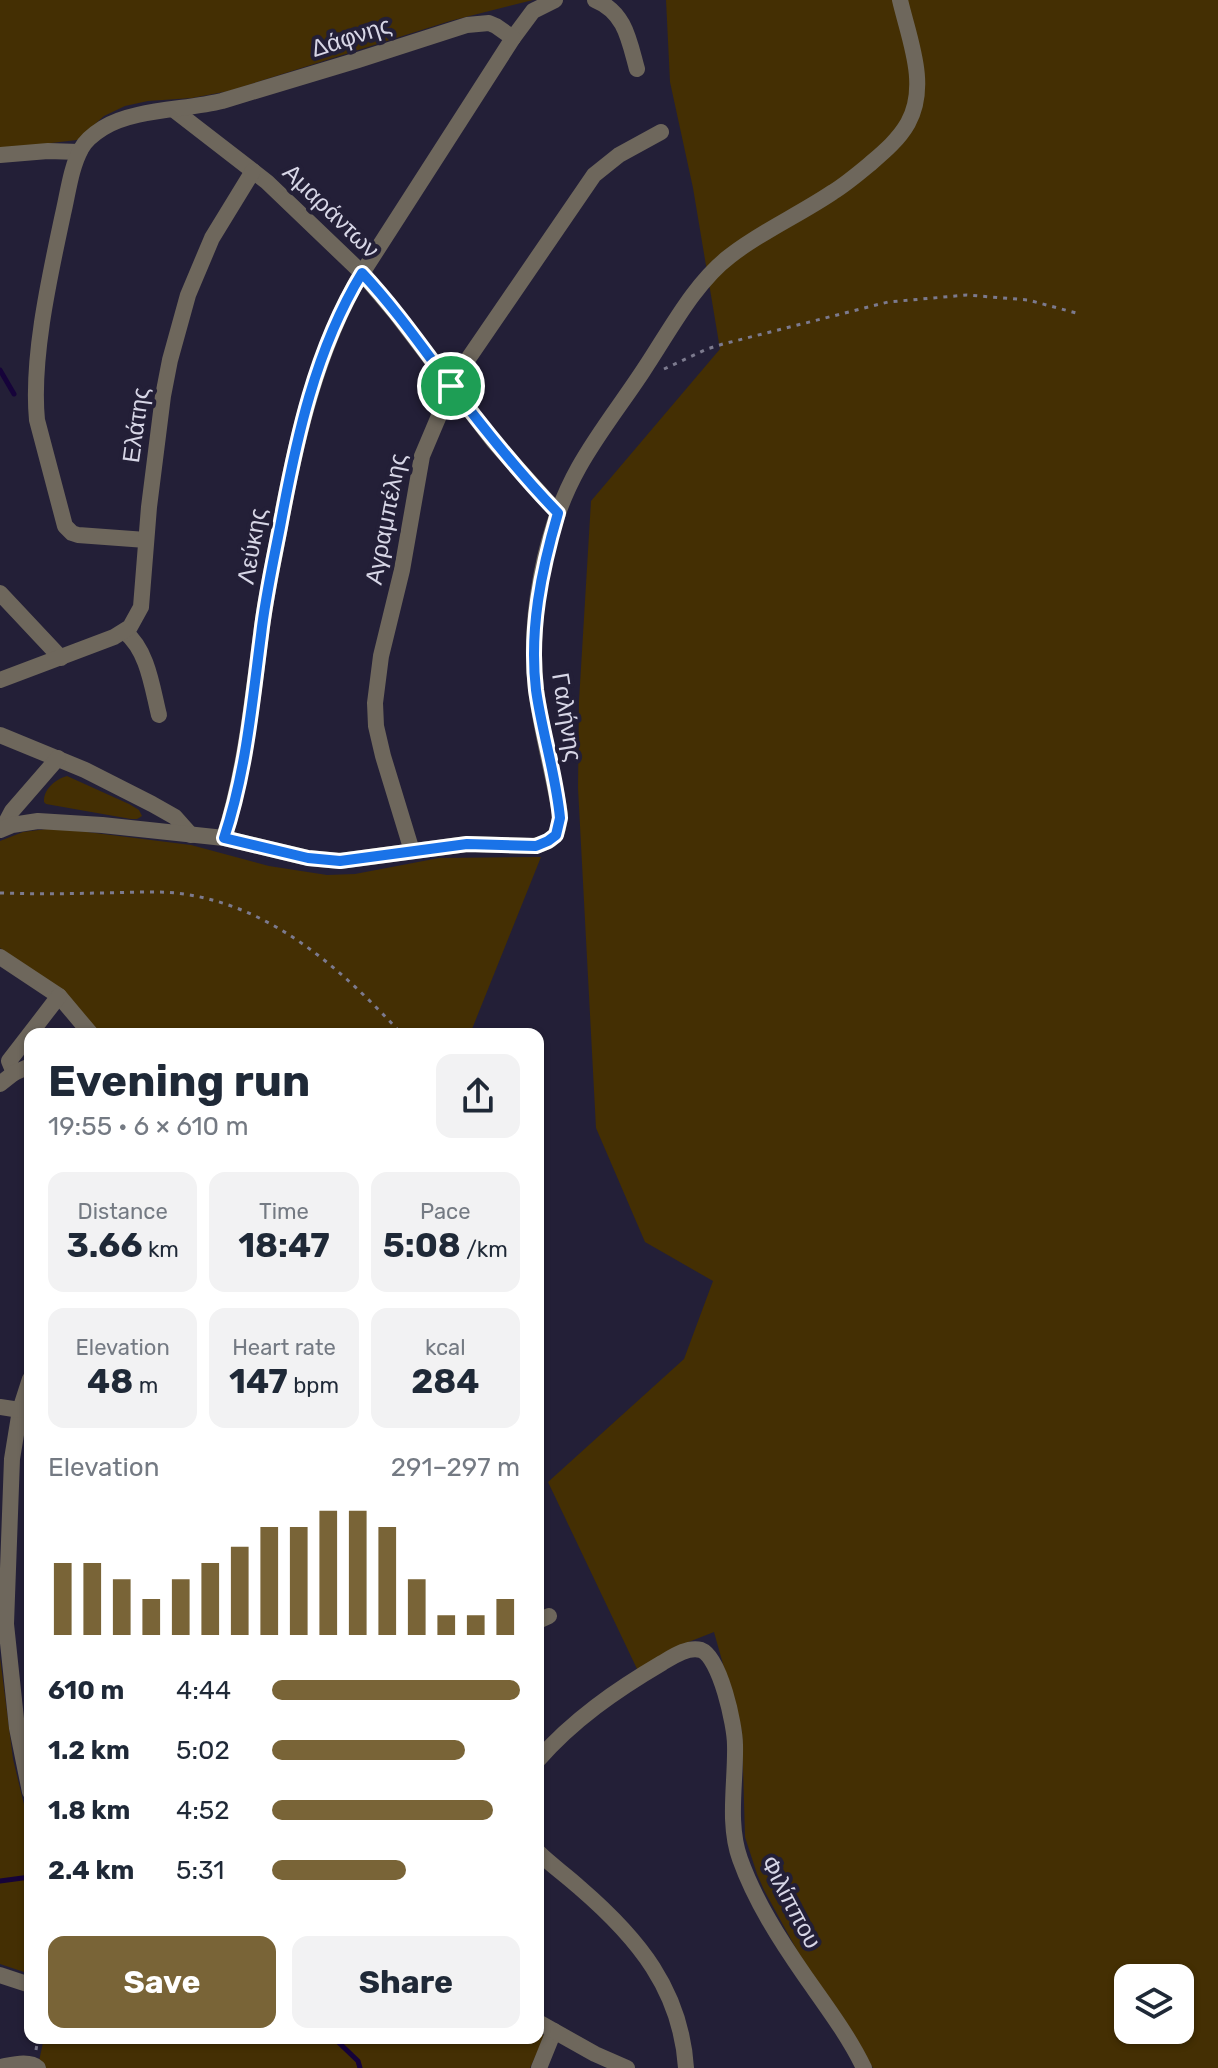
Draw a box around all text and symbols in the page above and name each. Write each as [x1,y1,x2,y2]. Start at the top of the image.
street label: Δάφνης [307,11,395,63]
street label: Αμαράντων [277,158,385,264]
pin [417,352,485,420]
icon: arrive [429,364,473,408]
street label: Ελάτης [117,385,155,465]
street label: Αγραμπέλης [360,451,412,587]
street label: Λεύκης [232,506,272,586]
street label: Γαλήνης [546,671,588,763]
button: share [436,1054,520,1138]
text: Evening run [48,1055,310,1107]
text: 19:55 · 6 × 610 m [48,1111,249,1142]
text: Distance [78,1198,168,1225]
text: Time [259,1198,309,1225]
text: Pace [420,1198,471,1225]
text: 3.66 [66,1225,143,1266]
text: 18:47 [238,1225,330,1266]
text: 5:08 [383,1225,461,1266]
text: km [143,1236,179,1263]
text: /km [461,1236,508,1263]
text: Elevation [76,1334,170,1361]
text: Heart rate [232,1334,336,1361]
text: kcal [425,1334,466,1361]
text: 48 [87,1361,133,1402]
text: 147 [229,1361,288,1402]
text: 284 [411,1361,479,1402]
text: m [133,1372,158,1399]
text: bpm [288,1372,339,1399]
text: Elevation [48,1452,159,1483]
text: 291–297 m [391,1452,520,1483]
text: 610 m [48,1675,124,1706]
text: 4:44 [176,1675,231,1706]
text: 1.2 km [48,1735,130,1766]
text: 5:02 [176,1735,230,1766]
text: 1.8 km [48,1795,130,1826]
text: 4:52 [176,1795,230,1826]
street label: Φιλίππου [755,1851,827,1953]
text: 2.4 km [48,1855,134,1886]
text: 5:31 [176,1855,224,1886]
button: Save [48,1936,276,2028]
button: Share [292,1936,520,2028]
map controls [1114,1964,1194,2044]
button: layers [1114,1964,1194,2044]

